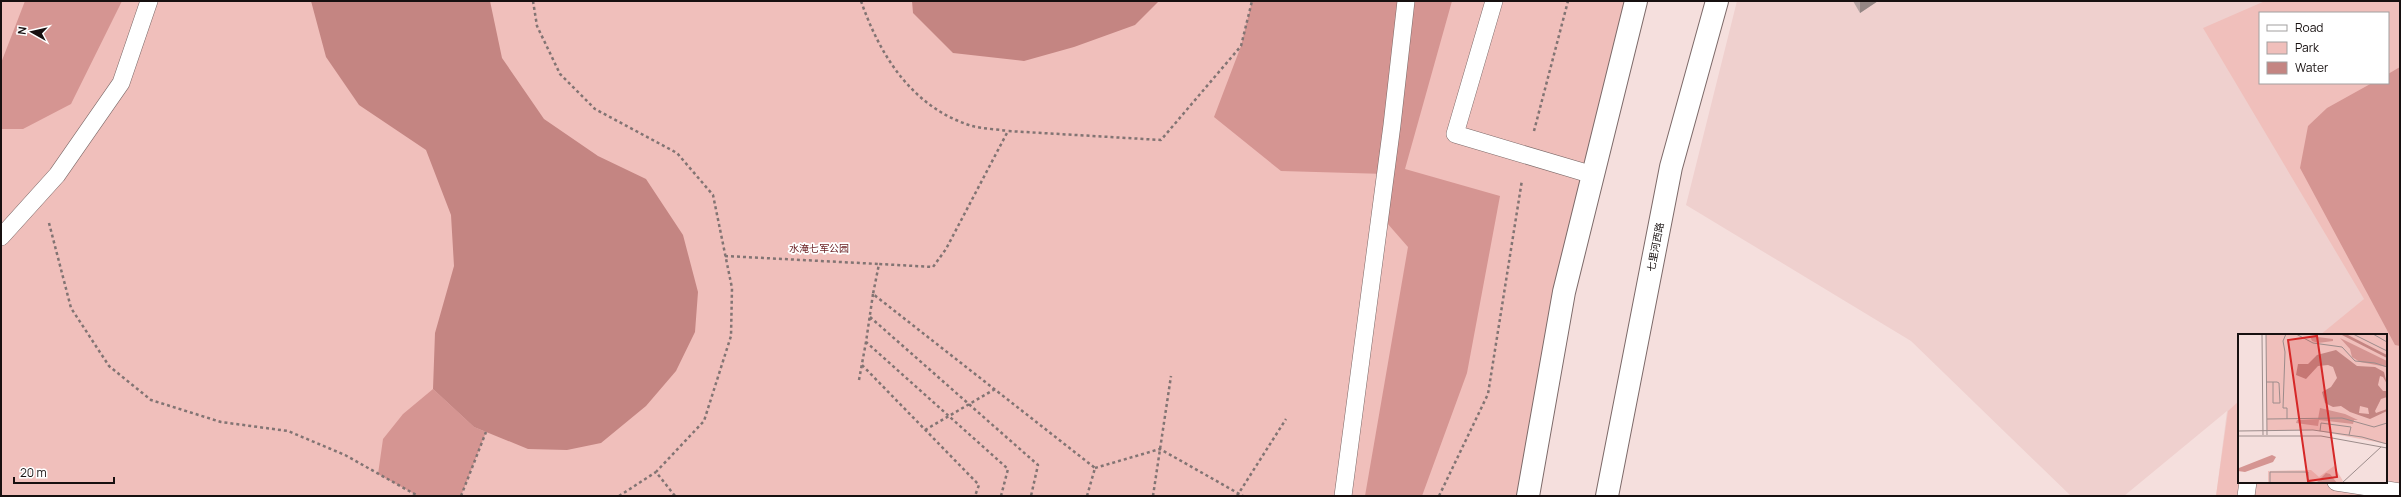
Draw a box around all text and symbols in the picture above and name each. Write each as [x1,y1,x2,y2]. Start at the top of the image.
north arrow [12,12,52,52]
legend [2259,12,2389,84]
text: Road [2295,19,2323,36]
text: N [14,25,30,35]
text: Park [2295,39,2320,56]
text: Water [2295,59,2329,76]
street label: 七里河西路 [1643,221,1667,273]
park label: 水淹七军公园 [789,241,849,255]
inset map [2238,334,2387,483]
scale bar [14,459,114,485]
text: 20 m [20,464,47,481]

